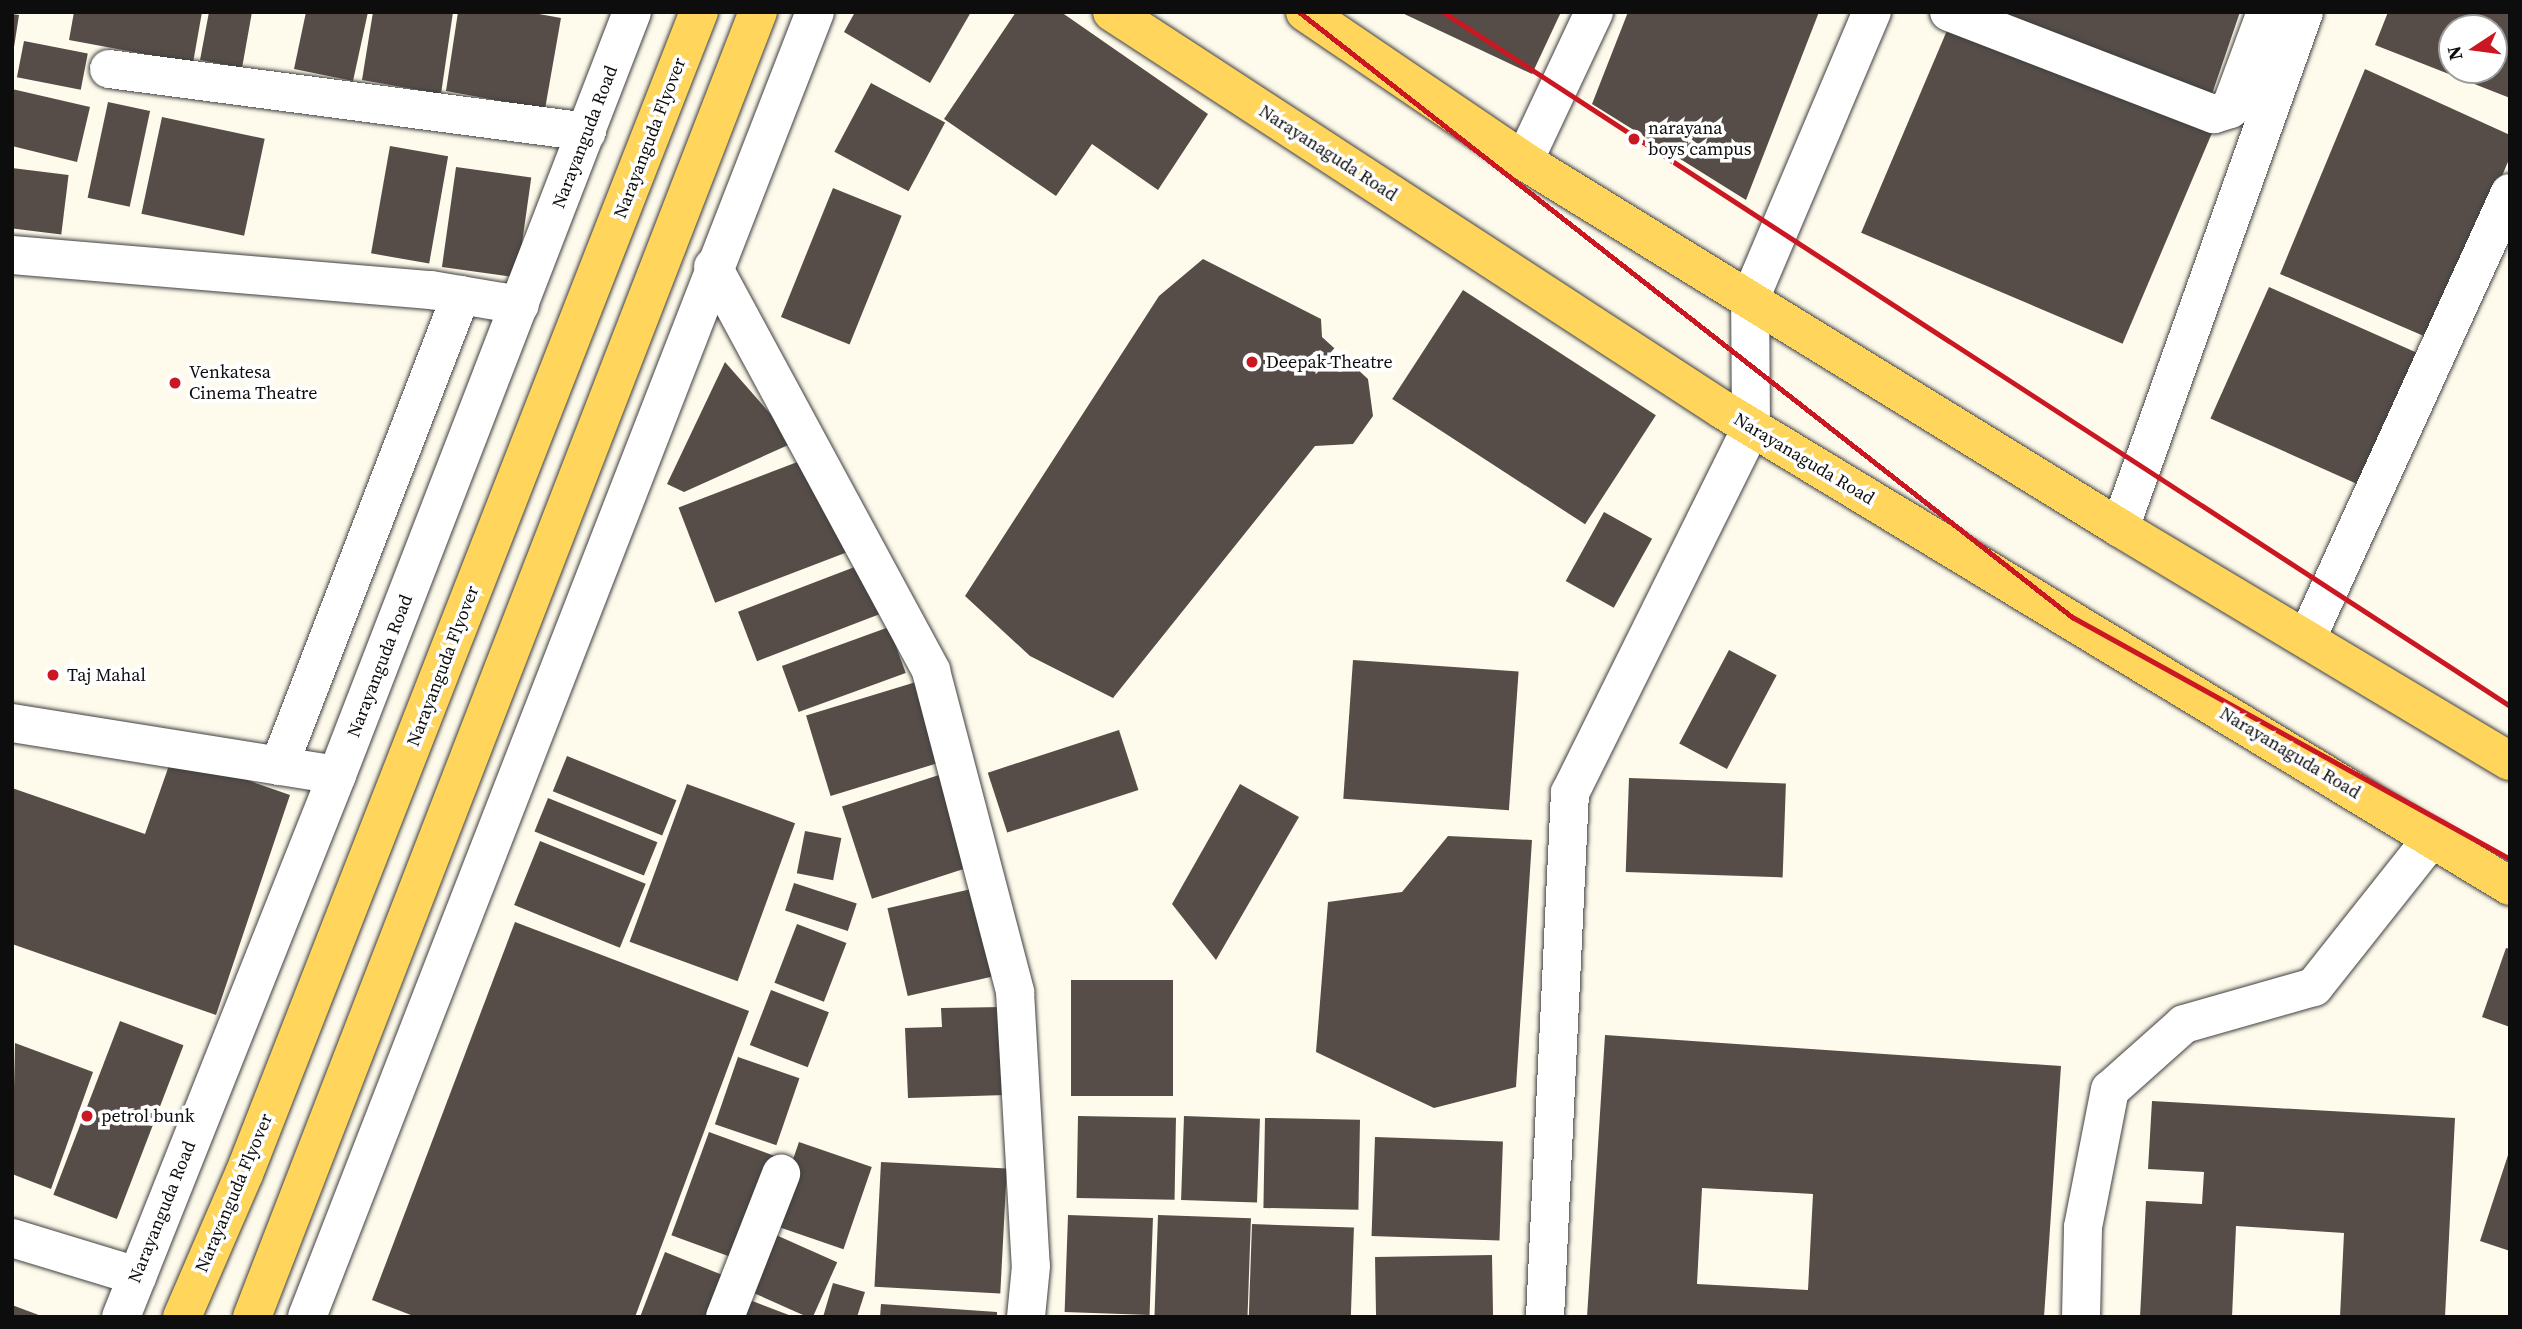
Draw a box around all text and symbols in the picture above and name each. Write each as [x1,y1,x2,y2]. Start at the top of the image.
north arrow [2438,14,2508,84]
text: N [2440,44,2469,63]
street label: Narayanguda Flyover [609,55,691,221]
street label: Narayanguda Road [548,63,622,211]
street label: Narayanaguda Road [1255,100,1401,206]
place label: narayana boys campus [1648,118,1752,160]
marker: narayana boys campus [1626,131,1642,147]
place label: Deepak Theatre [1266,351,1393,373]
marker: Deepak Theatre [1244,354,1260,370]
place label: Venkatesa Cinema Theatre [189,362,318,404]
marker: Venkatesa Cinema Theatre [167,375,183,391]
street label: Narayanaguda Road [1730,408,1878,510]
street label: Narayanguda Flyover [402,583,484,749]
street label: Narayanguda Road [343,592,417,740]
place label: Taj Mahal [67,664,146,686]
marker: Taj Mahal [45,667,61,683]
street label: Narayanaguda Road [2216,702,2364,804]
place label: petrol bunk [101,1105,195,1127]
marker: petrol bunk [79,1108,95,1124]
street label: Narayanguda Flyover [191,1110,277,1276]
street label: Narayanguda Road [124,1138,200,1286]

